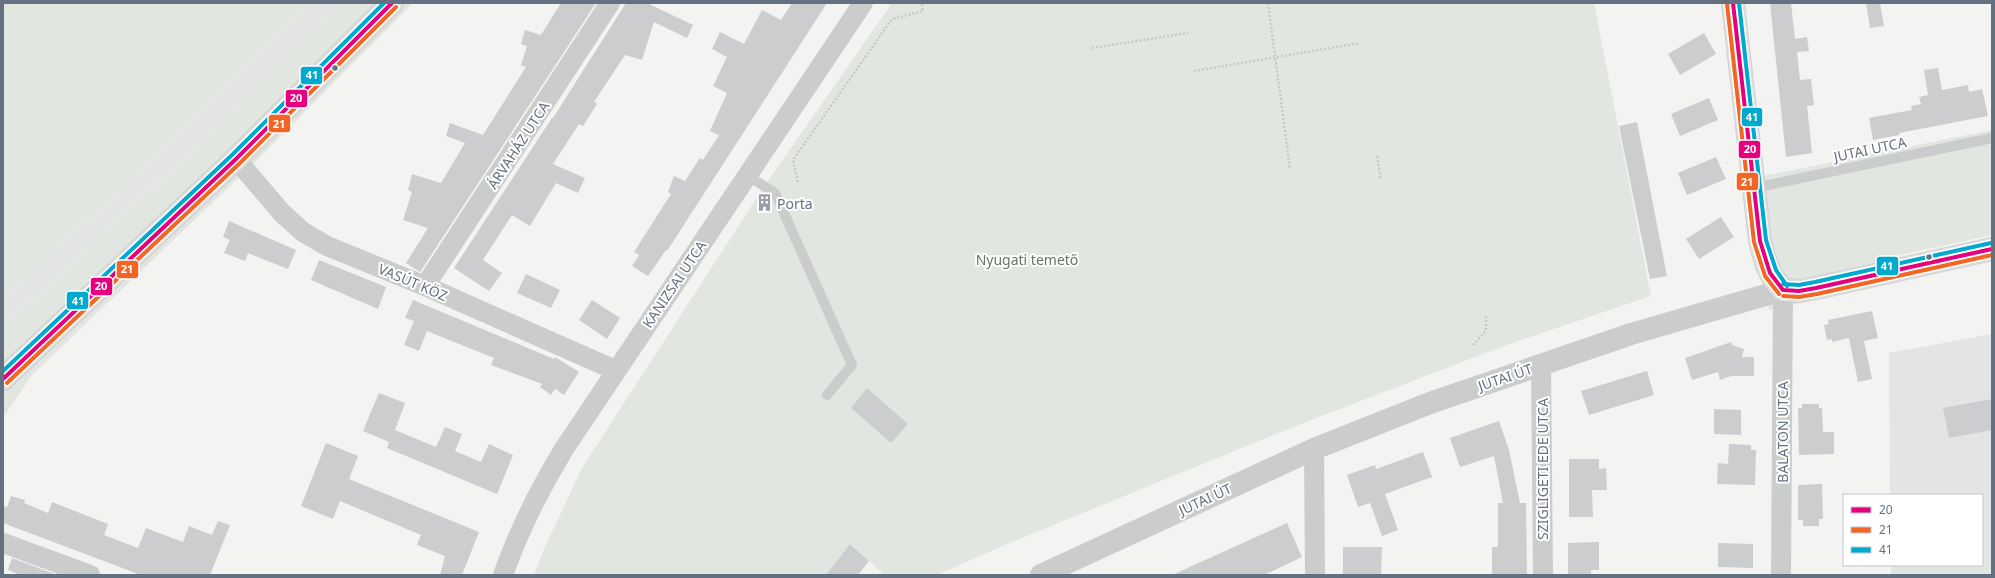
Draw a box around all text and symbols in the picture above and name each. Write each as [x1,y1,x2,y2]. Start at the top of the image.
unlabelled marker [330,63,340,73]
line badge: 41 [300,66,323,85]
text: 41 [306,67,318,82]
line badge: 20 [285,89,308,108]
text: 20 [290,90,302,105]
street label: ÁRVAHÁZ UTCA [483,97,553,193]
line badge: 41 [1741,107,1763,127]
text: 41 [1746,109,1758,124]
line badge: 21 [268,114,291,133]
text: 21 [273,116,285,131]
street label: JUTAI UTCA [1830,132,1908,166]
line badge: 20 [1738,140,1761,159]
text: 20 [1744,141,1756,156]
line badge: 21 [1736,172,1759,191]
text: 21 [1741,174,1753,189]
building icon: Porta [754,193,774,213]
place label: Porta [777,194,813,213]
street label: KANIZSAI UTCA [638,237,710,331]
park label: Nyugati temető [976,250,1078,269]
unlabelled marker [1924,252,1934,262]
line badge: 41 [1876,256,1899,276]
text: 41 [1881,258,1893,273]
street label: VASÚT KÖZ [376,259,450,305]
line badge: 21 [116,260,139,279]
text: 21 [121,261,133,276]
line badge: 20 [90,277,113,296]
text: 20 [95,278,107,293]
line badge: 41 [66,291,89,310]
text: 41 [72,293,84,308]
street label: JUTAI ÚT [1473,359,1535,396]
street label: BALATON UTCA [1773,381,1792,483]
street label: SZIGLIGETI EDE UTCA [1533,398,1552,540]
street label: JUTAI ÚT [1174,478,1235,520]
legend [1843,494,1983,566]
text: 20 [1879,501,1893,518]
text: 21 [1879,521,1893,538]
text: 41 [1879,541,1893,558]

